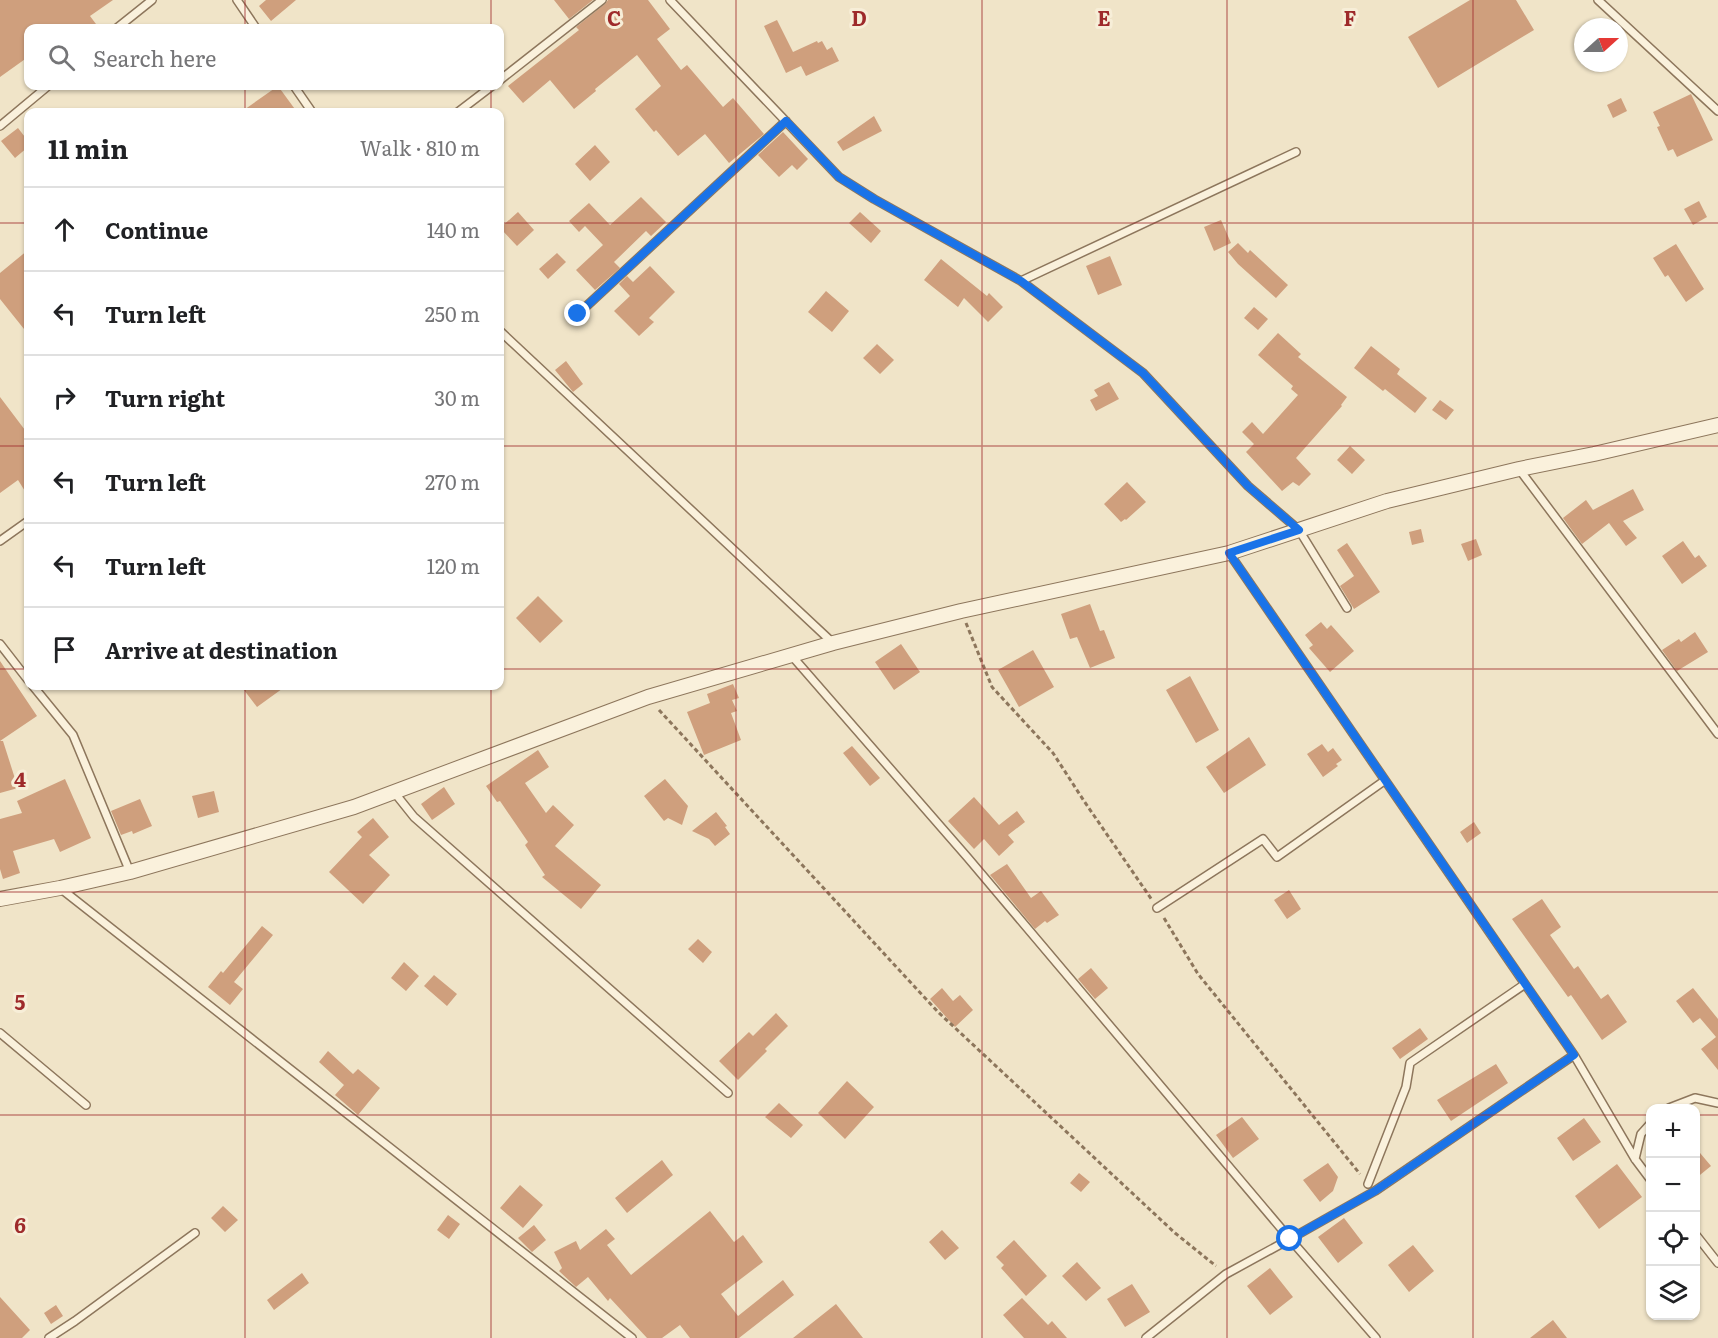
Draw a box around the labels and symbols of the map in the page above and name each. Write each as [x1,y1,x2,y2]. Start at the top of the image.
text: C [607,2,621,32]
text: D [851,2,867,32]
text: E [1097,2,1111,32]
text: F [1344,2,1357,32]
north arrow [1574,18,1628,72]
route end [564,300,590,326]
text: 4 [14,763,26,793]
text: 5 [15,986,26,1016]
text: 6 [14,1209,26,1239]
route start [1276,1225,1302,1251]

